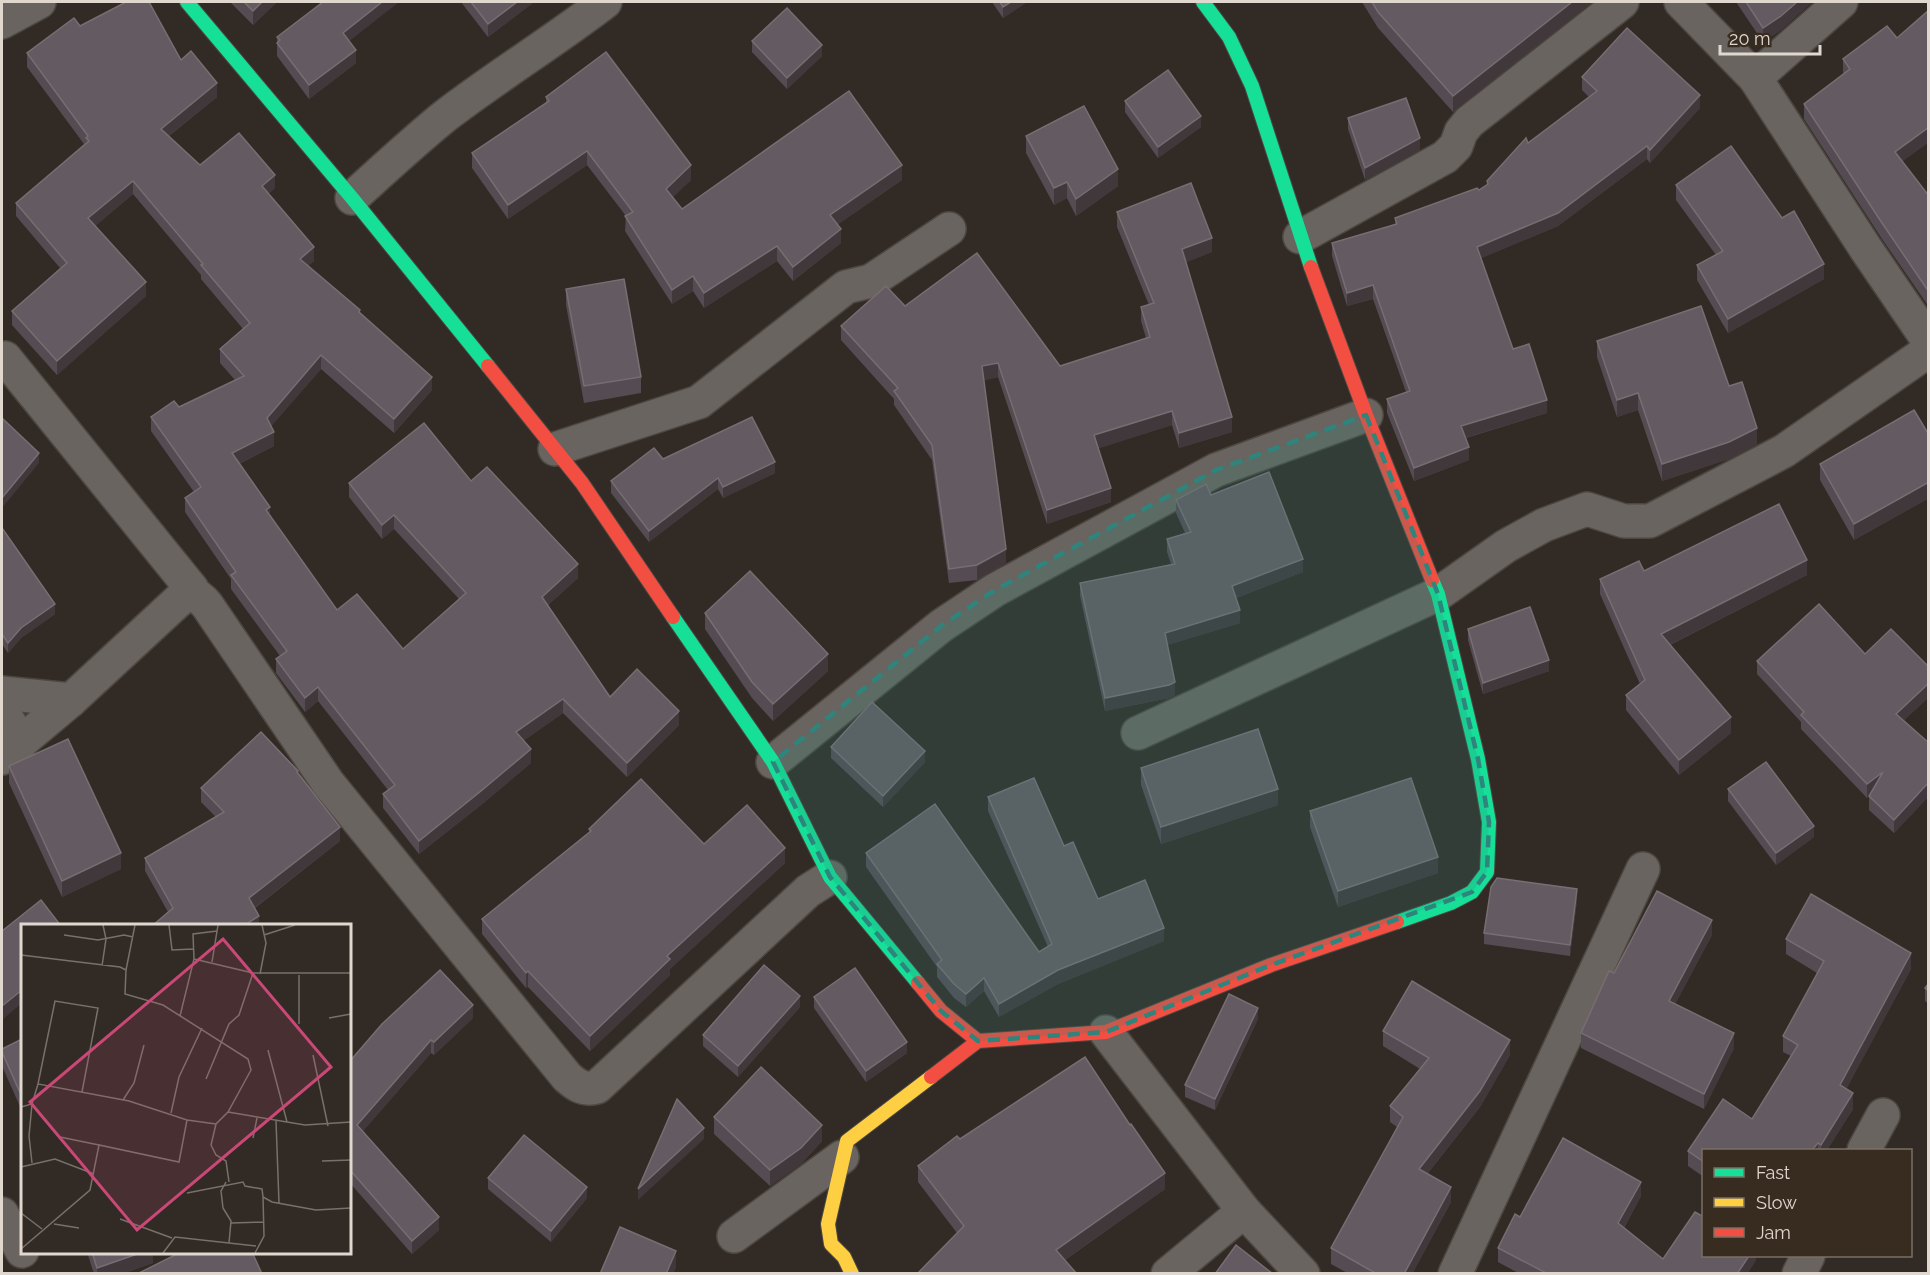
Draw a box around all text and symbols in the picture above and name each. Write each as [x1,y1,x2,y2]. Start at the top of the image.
scale bar [1720,18,1820,56]
text: 20 m [1729,28,1771,49]
inset map [21,924,351,1254]
legend [1702,1149,1912,1257]
text: Fast [1756,1162,1790,1183]
text: Slow [1756,1192,1797,1213]
text: Jam [1756,1222,1791,1243]

